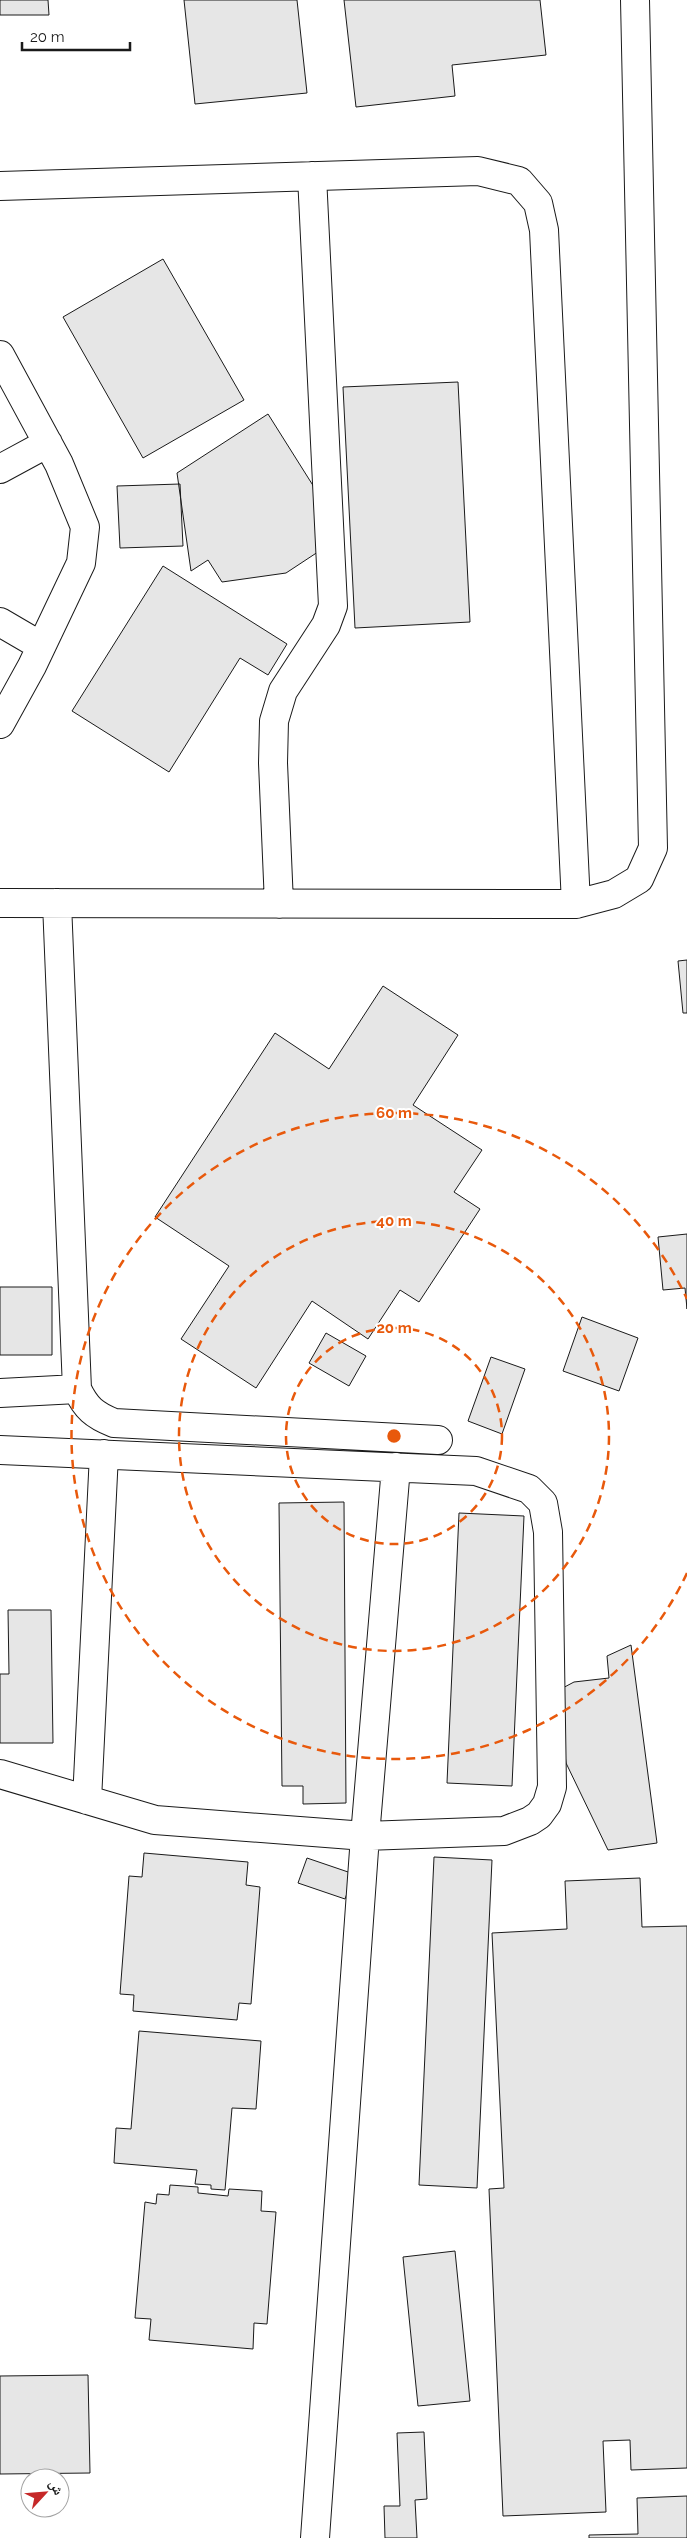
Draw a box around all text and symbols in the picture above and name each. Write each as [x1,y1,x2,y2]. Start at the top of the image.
scale bar [22,20,130,52]
text: 20 m [30,28,65,46]
text: 60 m [376,1104,412,1122]
text: 40 m [376,1212,412,1230]
text: 20 m [376,1319,412,1337]
centre of rings [385,1427,403,1445]
north arrow [20,2468,70,2518]
text: ش [45,2477,67,2498]

